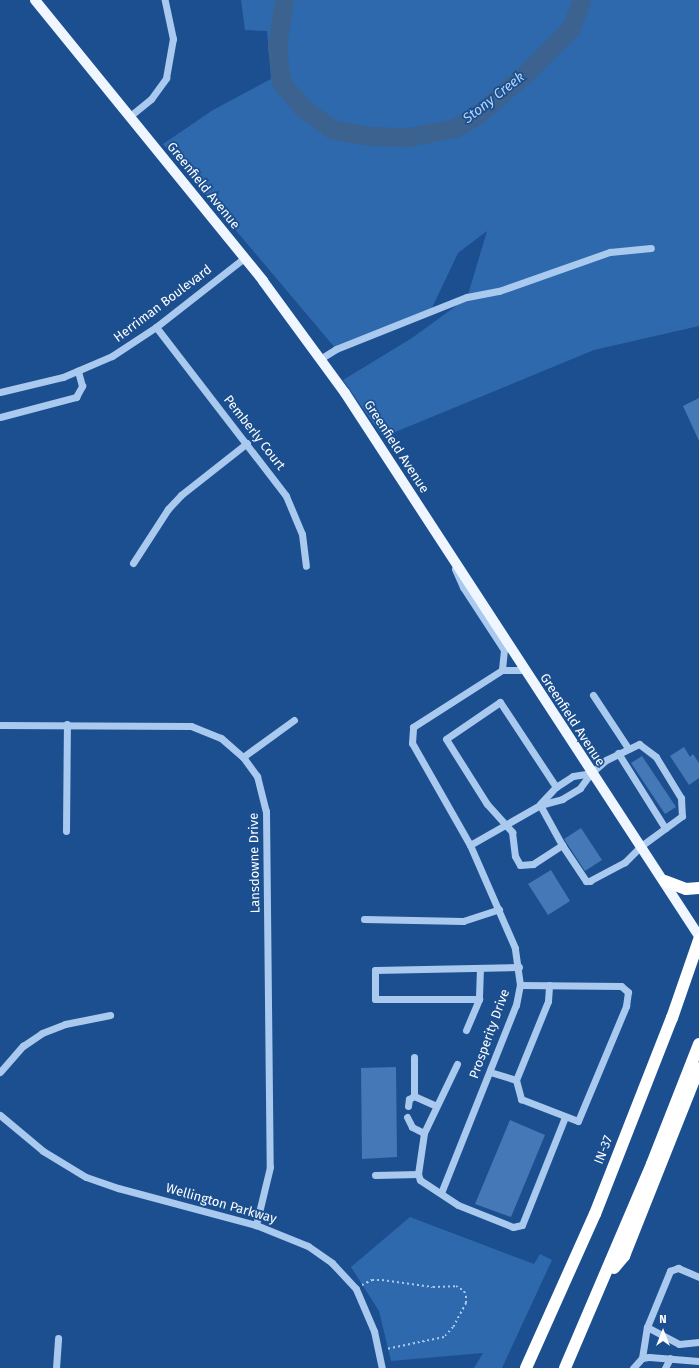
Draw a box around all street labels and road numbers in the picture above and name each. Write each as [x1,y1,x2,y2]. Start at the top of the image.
street label: Greenfield Avenue [163,139,243,233]
street label: Herriman Boulevard [111,262,215,346]
street label: Pemberly Court [220,392,288,474]
street label: Greenfield Avenue [360,398,432,496]
street label: Greenfield Avenue [536,671,608,769]
street label: Lansdowne Drive [246,813,264,913]
street label: Prosperity Drive [467,987,513,1081]
street label: IN-37 [591,1133,617,1167]
street label: Wellington Parkway [164,1181,278,1227]

